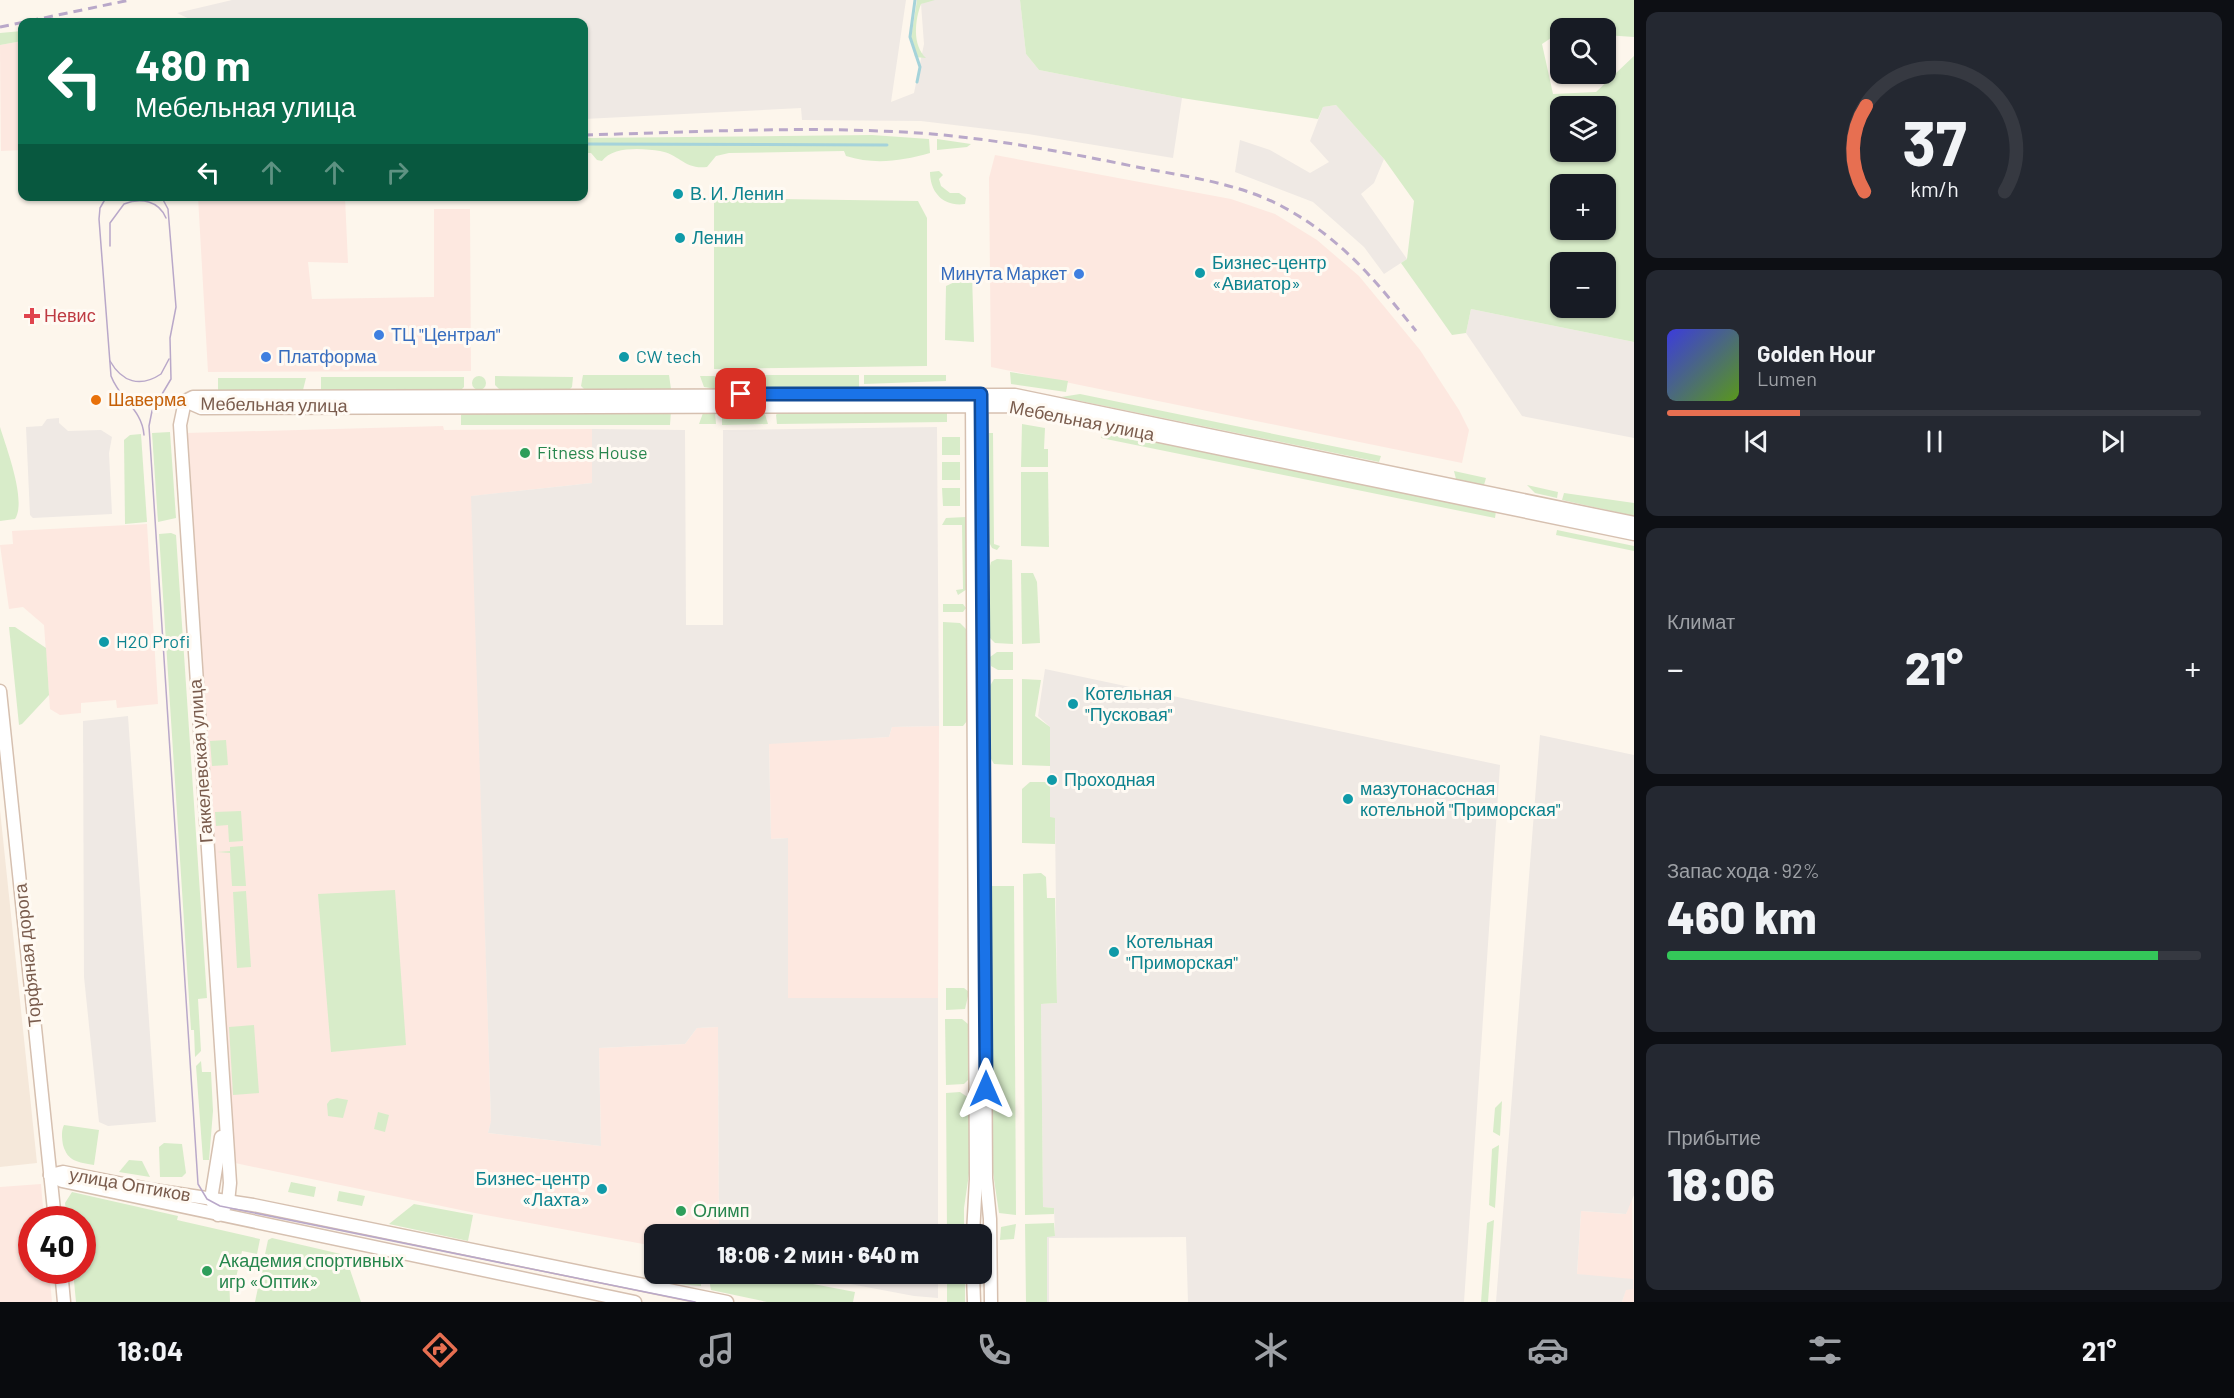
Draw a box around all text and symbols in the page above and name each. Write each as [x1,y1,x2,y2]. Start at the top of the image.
map controls [1550,18,1616,318]
button: search [1550,18,1616,84]
text: 480 m [135,39,251,89]
icon: left [36,42,114,120]
text: Мебельная улица [135,90,356,122]
button: layers [1550,96,1616,162]
text: 37 [1902,104,1966,178]
icon: left [192,156,225,189]
icon: ahead [255,156,288,189]
icon: ahead [318,156,351,189]
icon: right [381,156,414,189]
button: + [1550,174,1616,240]
text: km/h [1910,176,1958,201]
place label: В. И. Ленин [690,182,784,204]
marker: В. И. Ленин [671,187,685,201]
place label: Ленин [692,226,744,248]
marker: Ленин [673,231,687,245]
place label: Бизнес-центр «Авиатор» [1212,251,1326,294]
button: − [1550,252,1616,318]
place label: Минута Маркет [940,262,1067,284]
marker: Бизнес-центр «Авиатор» [1193,266,1207,280]
marker: Минута Маркет [1072,267,1086,281]
place label: Невис [44,304,96,326]
marker: Невис [25,309,39,323]
place label: ТЦ "Централ" [391,323,501,345]
marker: ТЦ "Централ" [372,328,386,342]
text: Golden Hour [1757,340,1875,366]
place label: Платформа [278,345,378,367]
place label: CW tech [636,345,701,367]
marker: Платформа [259,350,273,364]
marker: CW tech [617,350,631,364]
text: Lumen [1757,366,1817,390]
pin [715,368,766,419]
icon: arrive [724,377,757,410]
place label: Шаверма [108,388,187,410]
street label: Мебельная улица [200,392,349,416]
marker: Шаверма [89,393,103,407]
street label: Мебельная улица [1008,395,1158,445]
icon: previous [1740,425,1773,458]
icon: pause [1918,425,1951,458]
icon: next [2096,425,2129,458]
place label: Fitness House [537,441,648,463]
marker: Fitness House [518,446,532,460]
text: Климат [1667,609,1735,633]
place label: H2O Profi [116,630,190,652]
marker: H2O Profi [97,635,111,649]
text: 21° [1905,640,1963,694]
text: − [1667,648,1684,688]
text: + [2184,648,2201,688]
street label: Гаккелевская улица [183,677,217,844]
place label: Котельная "Пусковая" [1085,682,1173,725]
marker: Котельная "Пусковая" [1066,697,1080,711]
place label: Проходная [1064,768,1155,790]
marker: Проходная [1045,773,1059,787]
place label: мазутонасосная котельной "Приморская" [1360,777,1561,820]
marker: мазутонасосная котельной "Приморская" [1341,792,1355,806]
text: Запас хода · 92% [1667,858,1820,882]
street label: Торфяная дорога [8,881,45,1028]
text: 460 km [1667,889,1817,943]
place label: Котельная "Приморская" [1126,930,1238,973]
marker: Котельная "Приморская" [1107,945,1121,959]
position arrow [954,1057,1018,1121]
text: Прибытие [1667,1125,1761,1149]
text: 18:06 [1667,1156,1775,1210]
street label: улица Оптиков [68,1163,193,1206]
place label: Бизнес-центр «Лахта» [476,1167,590,1210]
marker: Бизнес-центр «Лахта» [595,1182,609,1196]
place label: Олимп [693,1199,749,1221]
marker: Олимп [674,1204,688,1218]
speed limit sign: 40 [18,1206,96,1284]
text: 18:06 · 2 мин · 640 m [717,1241,919,1267]
place label: Академия спортивных игр «Оптик» [219,1249,404,1292]
marker: Академия спортивных игр «Оптик» [200,1264,214,1278]
icon: directions [419,1329,461,1371]
icon: music [696,1329,738,1371]
icon: phone [973,1329,1015,1371]
icon: climate [1250,1329,1292,1371]
icon: car [1527,1329,1569,1371]
icon: filters [1804,1329,1846,1371]
text: 18:04 [118,1334,183,1366]
text: 21° [2082,1334,2116,1366]

